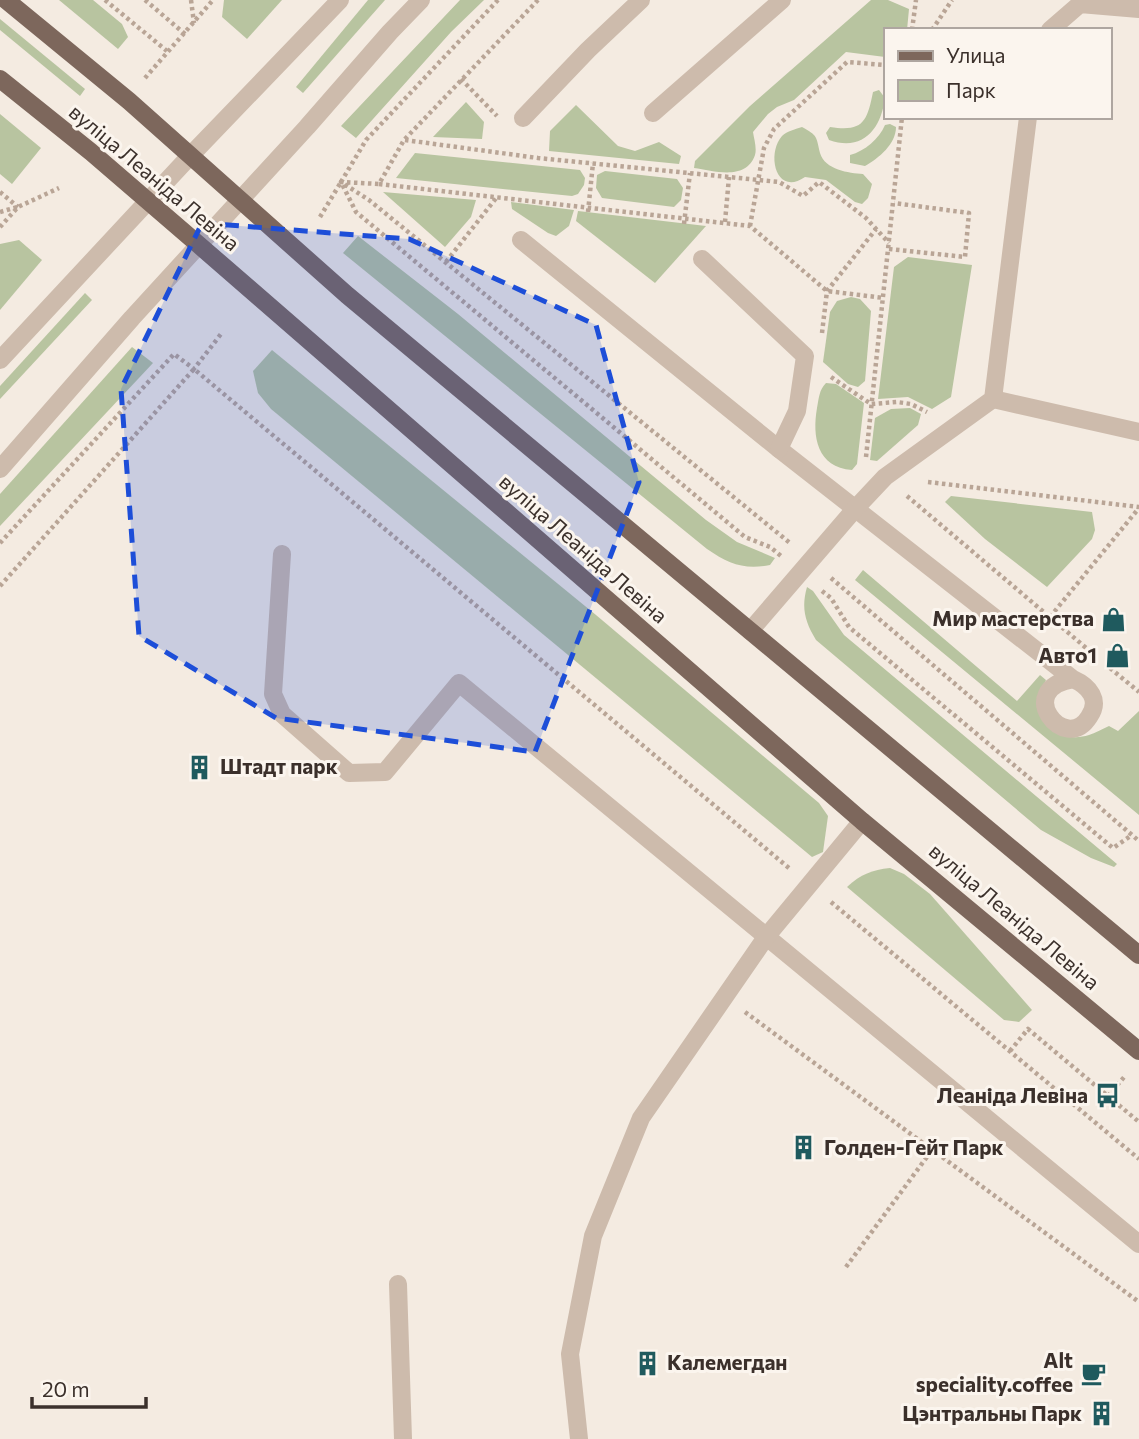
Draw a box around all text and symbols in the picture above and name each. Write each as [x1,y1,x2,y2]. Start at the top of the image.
legend [884,28,1111,119]
text: Улица [946,42,1005,67]
text: Парк [946,77,996,102]
street label: вуліца Леаніда Левіна [65,98,245,255]
street label: вуліца Леаніда Левіна [495,468,673,628]
place label: Мир мастерства [932,605,1094,630]
shop icon: Мир мастерства [1100,605,1128,633]
place label: Авто1 [1038,642,1097,667]
shop icon: Авто1 [1103,642,1131,670]
building icon: Штадт парк [186,753,214,781]
place label: Штадт парк [220,753,338,778]
street label: вуліца Леаніда Левіна [925,837,1105,994]
place label: Леаніда Левіна [937,1082,1088,1107]
bus stop icon: Леаніда Левіна [1094,1082,1122,1110]
building icon: Голден-Гейт Парк [790,1134,818,1162]
place label: Голден-Гейт Парк [824,1134,1004,1159]
place label: Alt speciality.coffee [916,1347,1073,1396]
building icon: Калемегдан [633,1349,661,1377]
place label: Калемегдан [667,1349,788,1374]
cafe icon: Alt speciality.coffee [1079,1359,1107,1387]
scale bar [32,1366,145,1410]
text: 20 m [42,1376,90,1401]
place label: Цэнтральны Парк [902,1400,1082,1425]
building icon: Цэнтральны Парк [1088,1400,1116,1428]

